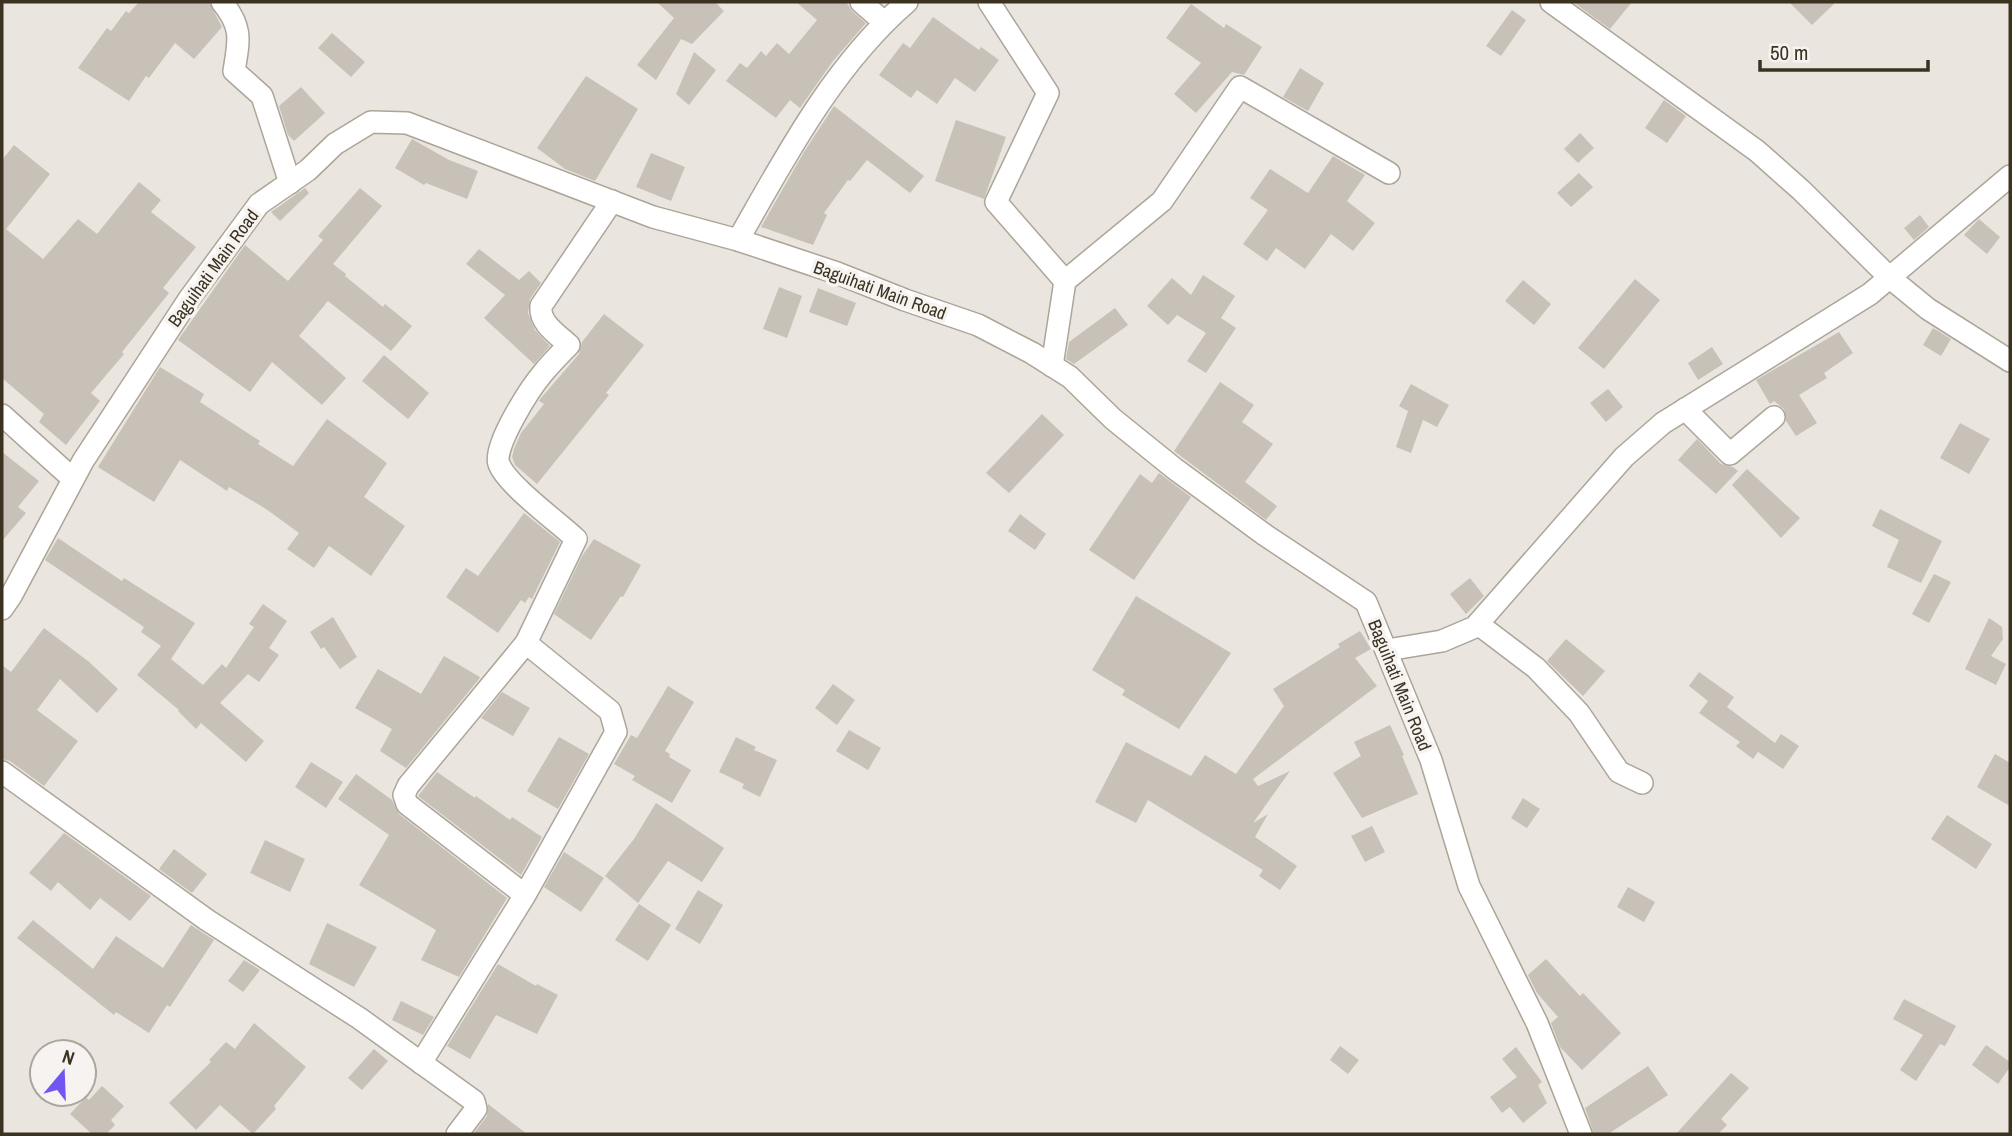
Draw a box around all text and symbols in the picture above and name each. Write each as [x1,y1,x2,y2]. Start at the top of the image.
scale bar [1760,28,1928,72]
text: 50 m [1770,38,1808,67]
street label: Baguihati Main Road [162,204,264,332]
street label: Baguihati Main Road [810,254,950,326]
street label: Baguihati Main Road [1362,616,1438,754]
north arrow [28,1038,98,1108]
text: N [59,1043,78,1071]

